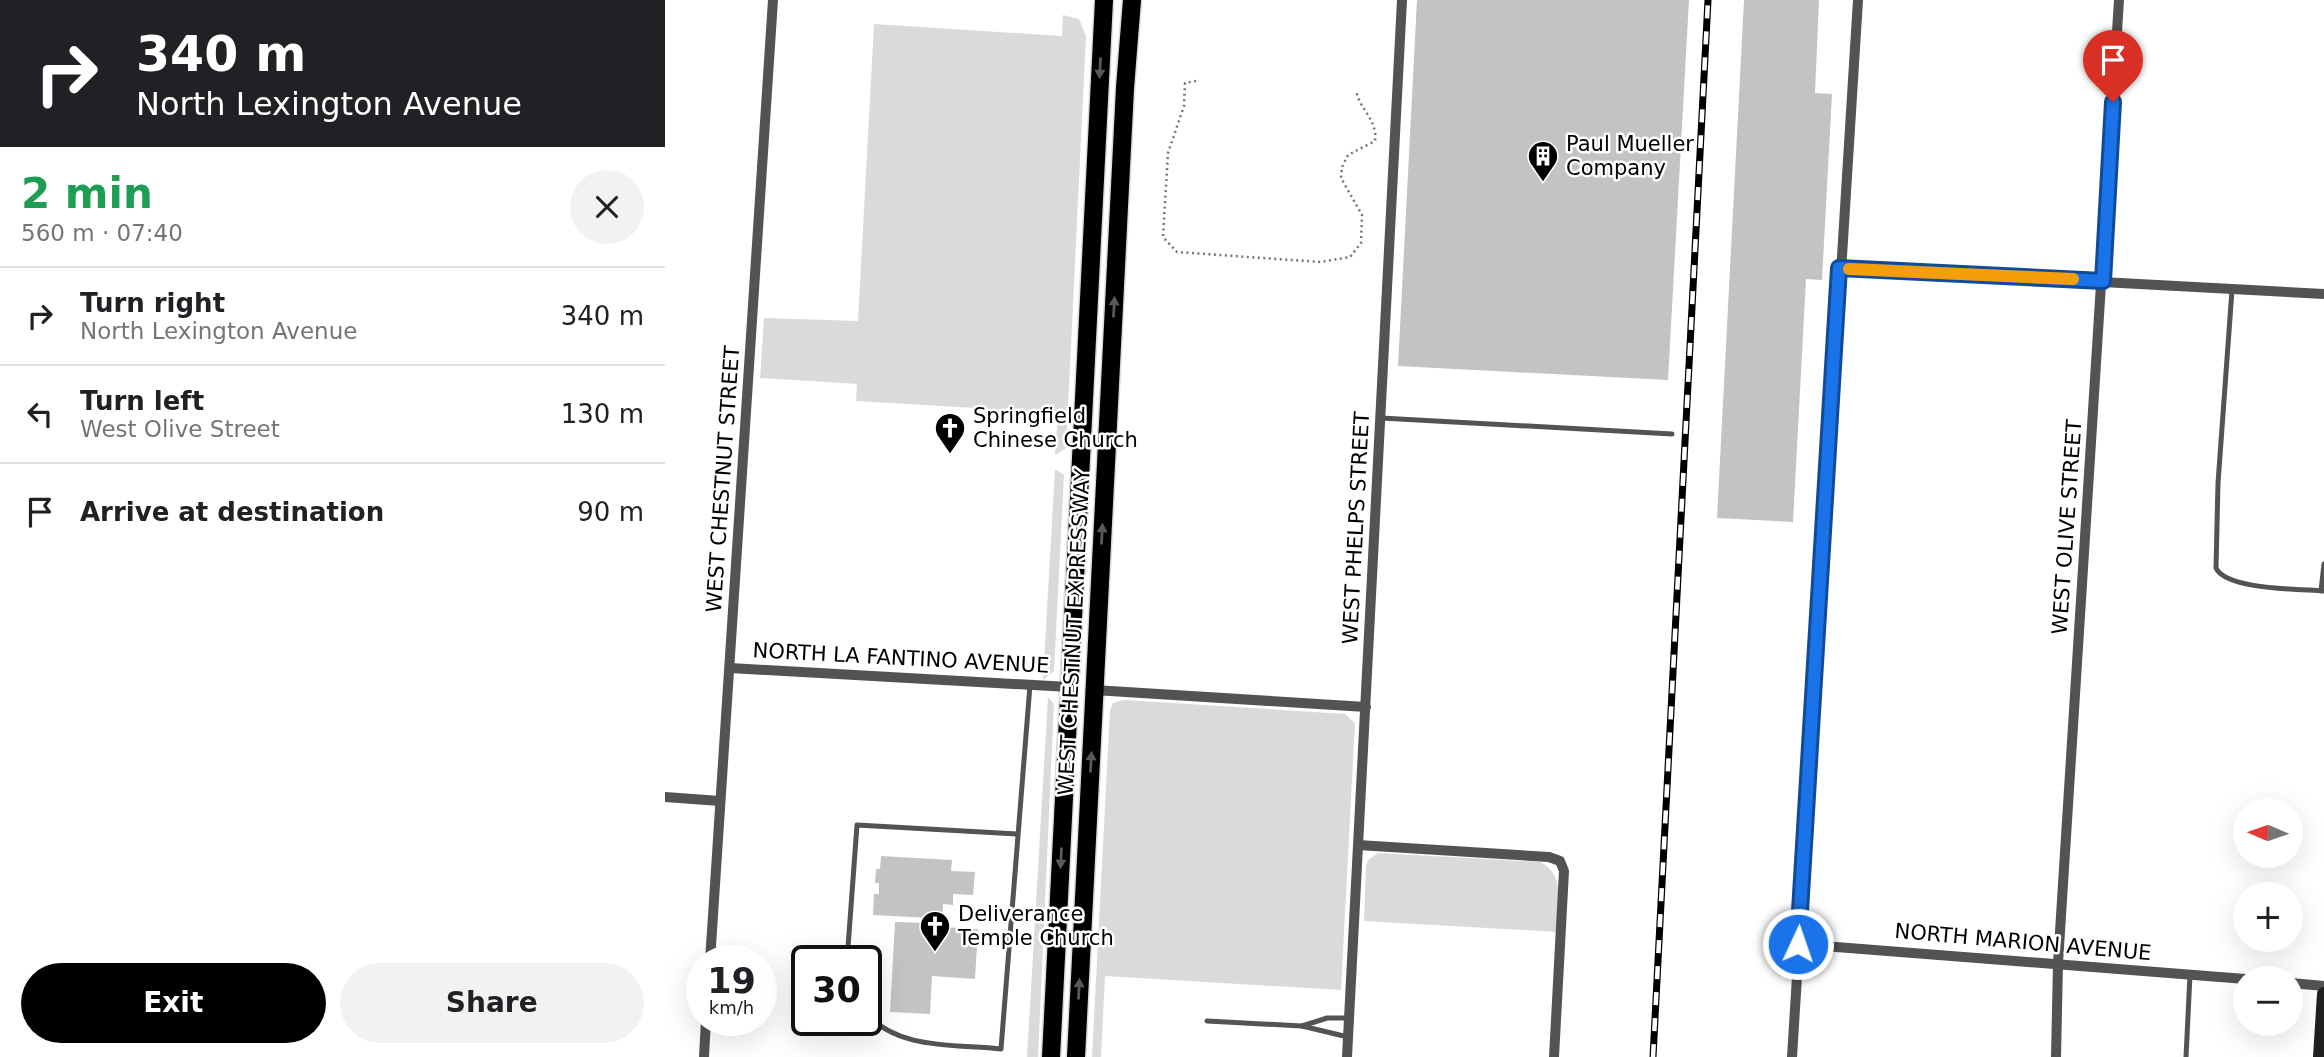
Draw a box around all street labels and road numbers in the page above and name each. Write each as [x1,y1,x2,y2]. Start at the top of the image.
street label: WEST CHESTNUT STREET [702,345,744,613]
street label: WEST PHELPS STREET [1338,411,1374,645]
street label: WEST OLIVE STREET [2048,418,2087,635]
street label: WEST CHESTNUT EXPRESSWAY [1053,468,1095,796]
street label: NORTH LA FANTINO AVENUE [752,638,1050,678]
street label: NORTH MARION AVENUE [1894,919,2152,965]

